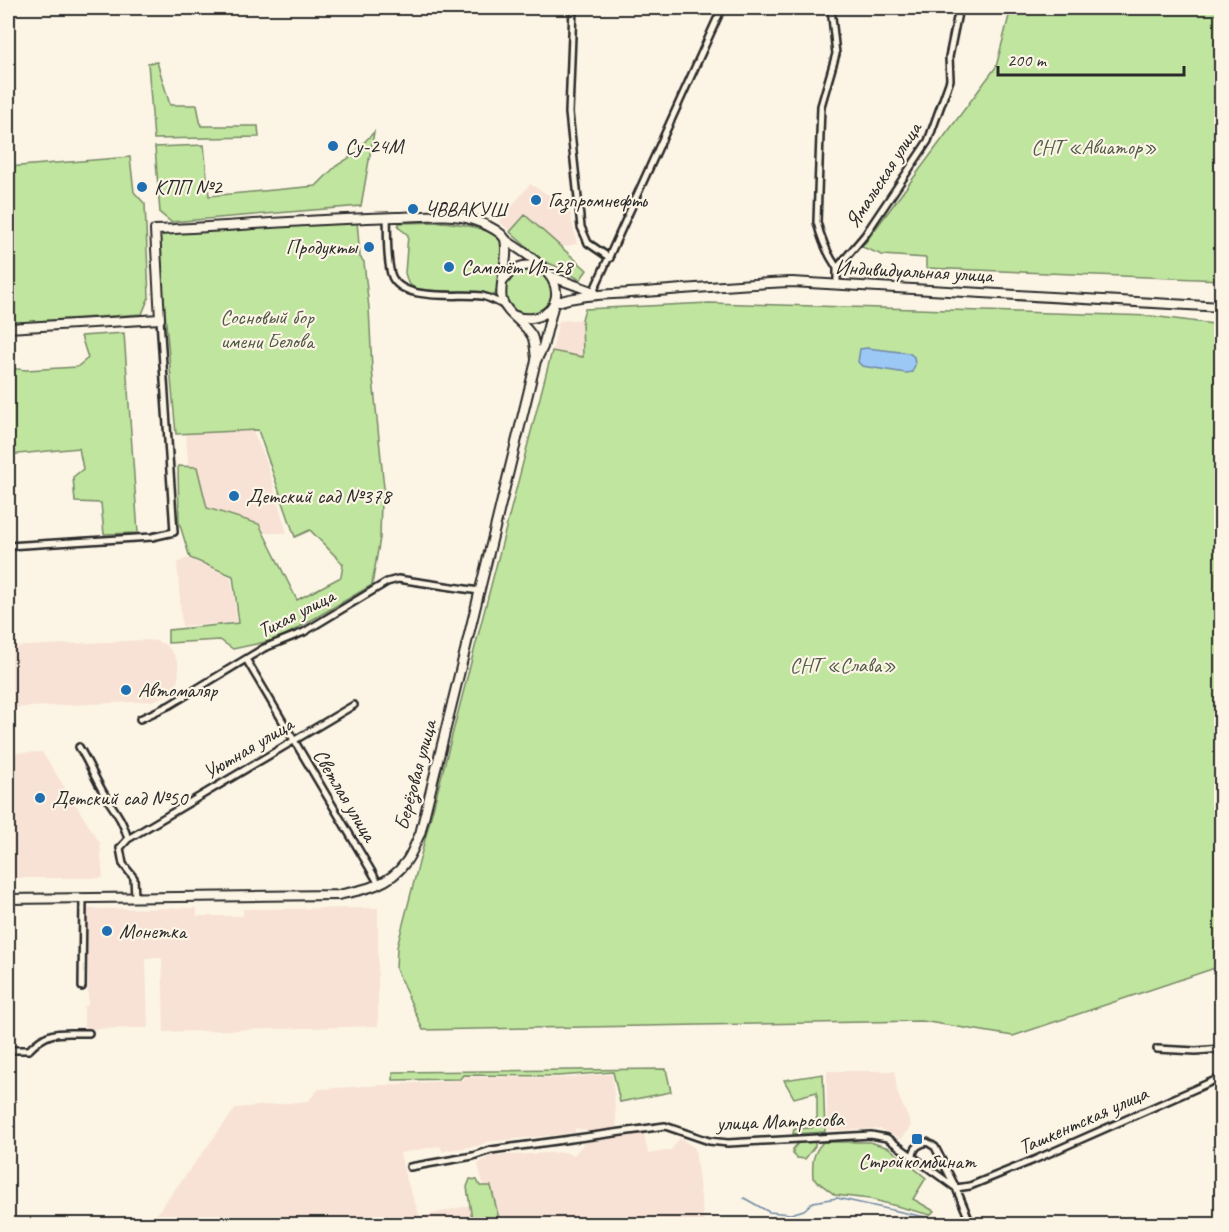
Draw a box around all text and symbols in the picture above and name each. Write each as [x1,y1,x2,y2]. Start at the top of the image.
scale bar [998,39,1184,77]
text: 200 m [1007,49,1048,71]
street label: Ямальская улица [839,115,928,233]
place label: Су-24М [345,133,405,159]
park label: СНТ «Авиатор» [1031,134,1157,160]
marker: Су-24М [326,139,340,153]
place label: КПП №2 [154,174,223,200]
marker: КПП №2 [135,180,149,194]
place label: Газпромнефть [548,187,648,214]
marker: Газпромнефть [529,193,543,207]
place label: ЧВВАКУШ [425,196,509,222]
marker: ЧВВАКУШ [406,202,420,216]
place label: Продукты [286,234,359,260]
marker: Продукты [362,240,376,254]
place label: Самолёт Ил-28 [461,254,575,280]
street label: Индивидуальная улица [834,254,996,288]
marker: Самолёт Ил-28 [442,260,456,274]
park label: Сосновый бор имени Белова [220,304,316,354]
place label: Детский сад №378 [246,483,393,509]
marker: Детский сад №378 [227,489,241,503]
street label: Тихая улица [253,582,341,643]
park label: СНТ «Слава» [790,652,896,678]
place label: Автомаляр [138,677,218,703]
marker: Автомаляр [119,683,133,697]
street label: Уютная улица [198,710,300,785]
street label: Берёзовая улица [388,715,444,833]
street label: Светлая улица [307,744,384,848]
place label: Детский сад №50 [52,785,189,811]
marker: Детский сад №50 [33,791,47,805]
place label: Монетка [119,918,189,944]
marker: Монетка [100,924,114,938]
street label: Ташкентская улица [1014,1079,1153,1160]
street label: улица Матросова [714,1106,846,1136]
marker: Стройкомбинат [910,1132,924,1146]
place label: Стройкомбинат [858,1148,977,1174]

